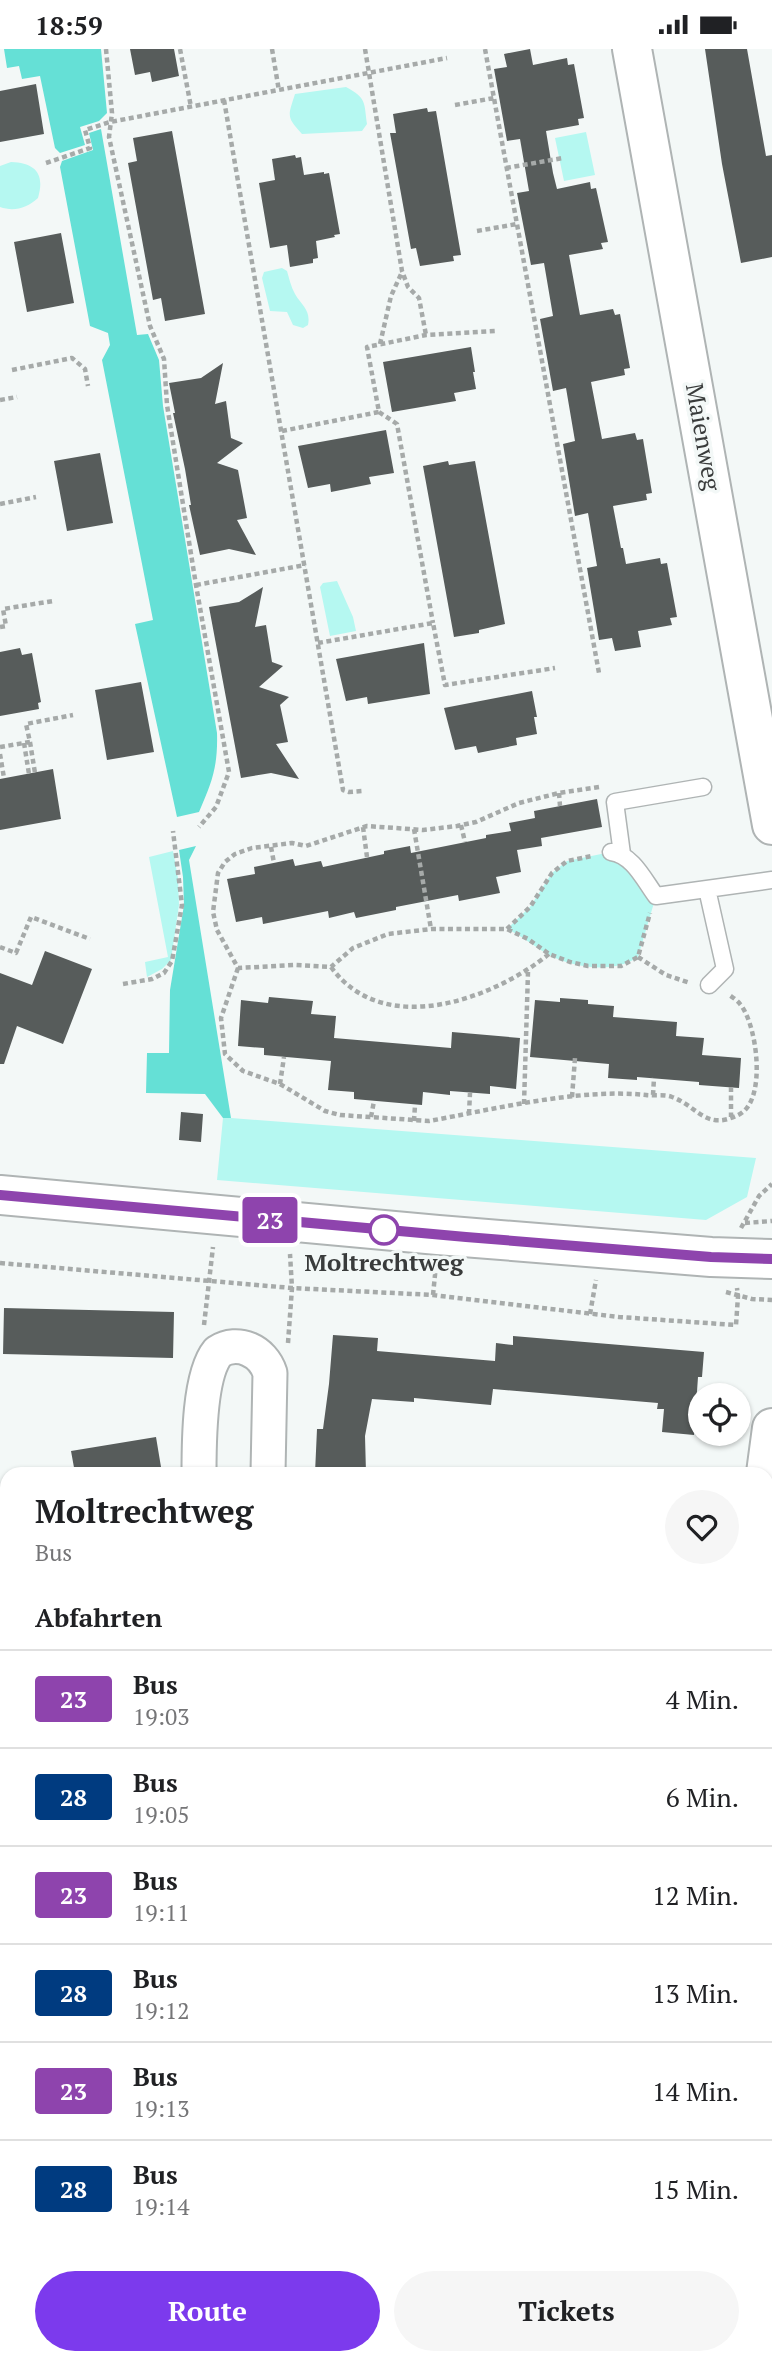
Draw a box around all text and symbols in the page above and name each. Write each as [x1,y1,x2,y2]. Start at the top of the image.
text: 18:59 [35,8,103,42]
street label: Maienweg [679,381,729,493]
line badge: 23 [238,1197,302,1243]
text: 23 [256,1204,284,1236]
marker: Moltrechtweg [369,1215,399,1245]
place label: Moltrechtweg [305,1246,464,1278]
map controls [688,1383,751,1446]
button: locate [688,1383,751,1446]
text: Moltrechtweg [35,1489,253,1532]
button: heart [665,1490,739,1564]
text: Bus [35,1537,72,1568]
text: Abfahrten [35,1600,162,1634]
text: Bus [133,1667,178,1701]
text: 4 Min. [666,1682,739,1716]
text: 23 [60,1683,87,1715]
text: 19:03 [133,1701,190,1732]
text: Bus [133,1765,178,1799]
text: 6 Min. [666,1780,739,1814]
text: 28 [60,1781,87,1813]
text: 19:05 [133,1799,190,1830]
text: Bus [133,1863,178,1897]
text: 12 Min. [652,1878,739,1912]
text: 23 [60,1879,87,1911]
text: 19:11 [133,1897,190,1928]
text: Bus [133,1961,178,1995]
text: 13 Min. [652,1976,739,2010]
text: 28 [60,1977,87,2009]
text: 19:12 [133,1995,190,2026]
text: Bus [133,2059,178,2093]
text: 14 Min. [652,2074,739,2108]
text: 23 [60,2075,87,2107]
text: 19:13 [133,2093,190,2124]
text: Bus [133,2157,178,2191]
text: 15 Min. [652,2172,739,2206]
text: 28 [60,2173,87,2205]
text: 19:14 [133,2191,190,2222]
button: Route [35,2271,380,2351]
button: Tickets [394,2271,739,2351]

